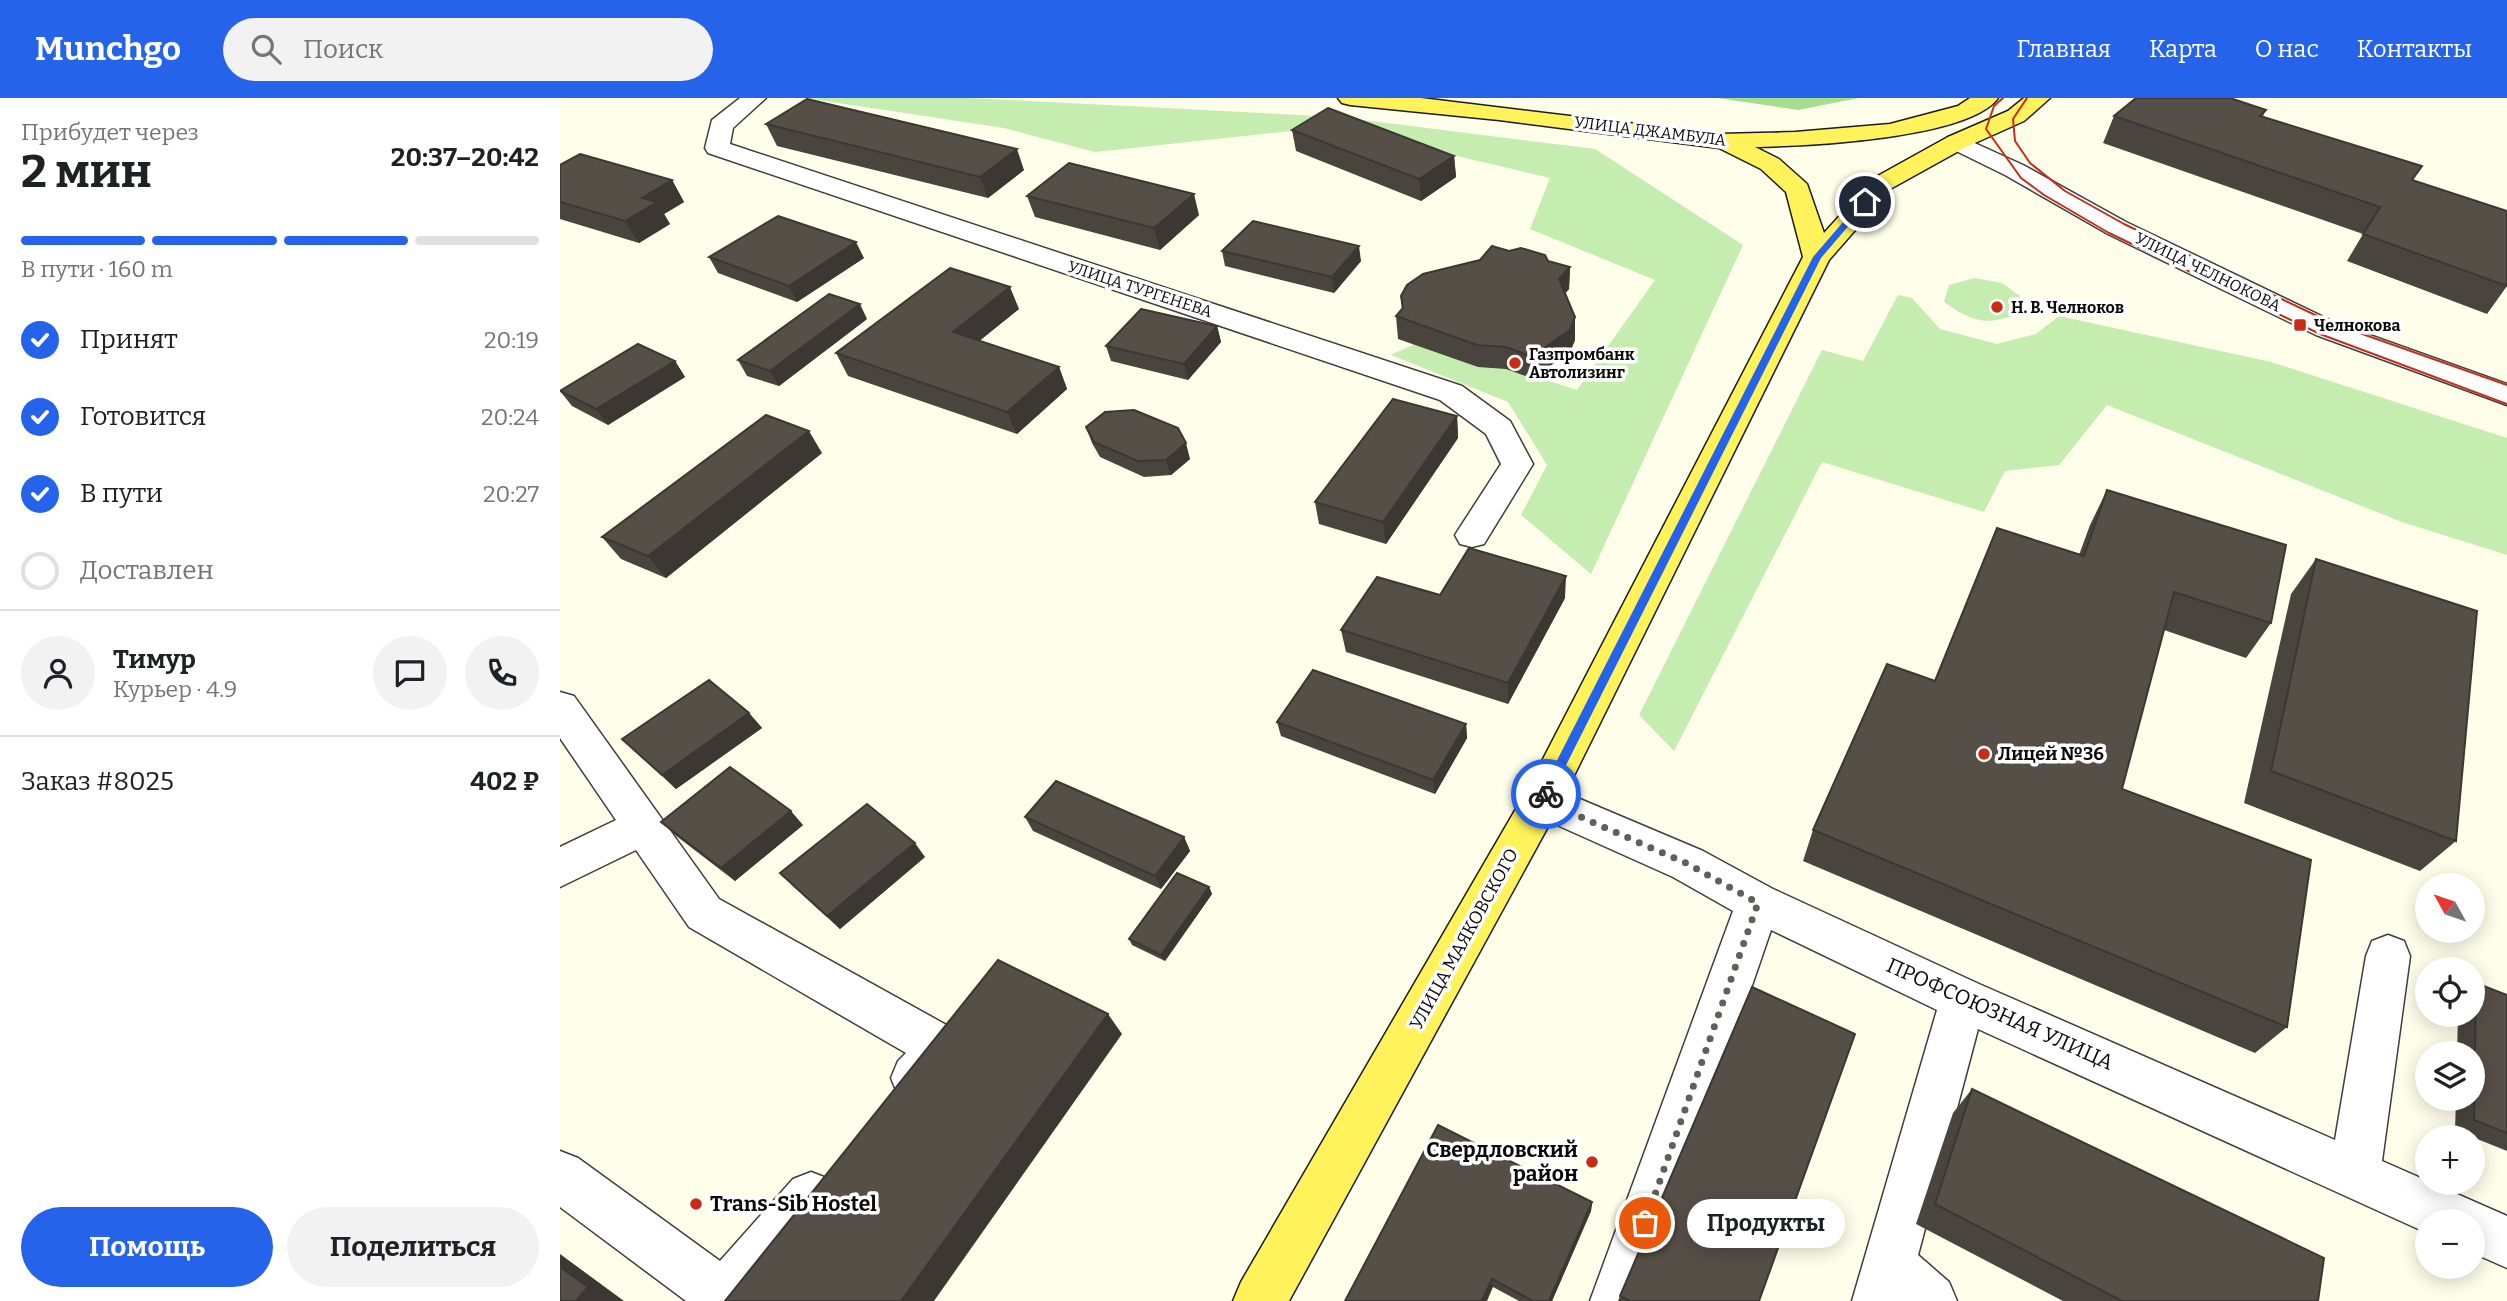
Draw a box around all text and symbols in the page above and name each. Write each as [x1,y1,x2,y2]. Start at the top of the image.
search box [223,18,713,81]
text: Munchgo [35,29,181,69]
icon: search [247,30,285,68]
text: Поиск [303,34,383,65]
text: Главная [2016,35,2111,63]
text: Карта [2149,35,2217,63]
text: О нас [2255,35,2319,63]
text: Контакты [2357,35,2472,63]
street label: УЛИЦА ДЖАМБУЛА [1573,112,1728,150]
text: Прибудет через [21,118,199,146]
text: 20:37–20:42 [391,142,539,173]
text: 2 мин [21,144,152,199]
pin [1835,172,1895,232]
icon: home [1846,183,1884,221]
street label: УЛИЦА ЧЕЛНОКОВА [2132,228,2285,316]
text: В пути · 160 m [21,255,173,283]
street label: УЛИЦА ТУРГЕНЕВА [1065,257,1215,322]
place label: Н. В. Челноков [2011,298,2124,317]
marker: Н. В. Челноков [1989,299,2005,315]
place label: Челнокова [2314,316,2401,335]
marker: Челнокова [2292,317,2308,333]
icon: check [21,321,59,359]
text: Принят [80,324,178,355]
text: 20:19 [484,326,539,354]
place label: Газпромбанк Автолизинг [1529,345,1635,382]
marker: Газпромбанк Автолизинг [1507,355,1523,371]
icon: check [21,398,59,436]
text: Готовится [80,401,206,432]
text: 20:24 [481,403,539,431]
icon: check [21,475,59,513]
text: В пути [80,478,163,509]
text: 20:27 [483,480,539,508]
text: Доставлен [80,555,214,586]
button: person [21,636,95,710]
button: chat [373,636,447,710]
button: phone [465,636,539,710]
text: Тимур [113,644,196,675]
text: Курьер · 4.9 [113,675,237,703]
place label: Лицей №36 [1998,743,2104,765]
marker: Лицей №36 [1976,746,1992,762]
courier [1511,759,1581,829]
text: Заказ #8025 [21,766,174,797]
text: 402 ₽ [470,766,539,797]
icon: bike [1527,775,1565,813]
street label: УЛИЦА МАЯКОВСКОГО [1405,845,1523,1033]
north arrow [2415,873,2485,943]
map controls [2415,873,2485,1279]
street label: ПРОФСОЮЗНАЯ УЛИЦА [1882,952,2118,1076]
button: locate [2415,957,2485,1027]
button: layers [2415,1041,2485,1111]
button: + [2415,1125,2485,1195]
place label: Свердловский район [1426,1137,1578,1187]
marker: Свердловский район [1584,1154,1600,1170]
place label: Trans-Sib Hostel [710,1191,877,1217]
pin [1615,1193,1675,1253]
marker: Trans-Sib Hostel [688,1196,704,1212]
callout: Продукты [1687,1198,1844,1248]
icon: bag [1626,1204,1664,1242]
button: Помощь [21,1207,273,1287]
button: Поделиться [287,1207,539,1287]
text: Продукты [1707,1209,1825,1237]
button: − [2415,1209,2485,1279]

